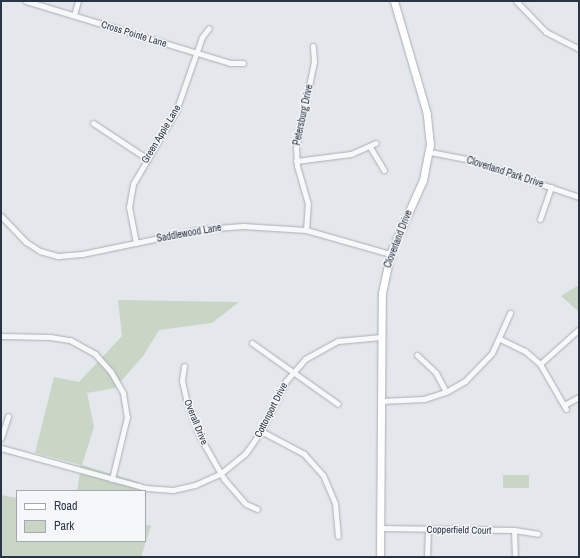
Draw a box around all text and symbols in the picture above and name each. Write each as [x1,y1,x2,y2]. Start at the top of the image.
street label: Cross Pointe Lane [100,18,168,50]
street label: Petersburg Drive [291,83,315,147]
street label: Green Apple Lane [139,102,183,166]
street label: Cloverland Park Drive [465,154,545,190]
street label: Cloverland Drive [381,208,415,270]
street label: Saddlewood Lane [156,221,222,245]
street label: Cottonport Drive [252,380,290,440]
street label: Overall Drive [181,398,211,446]
legend [16,490,146,542]
text: Road [54,498,78,514]
text: Park [54,518,74,534]
street label: Copperfield Court [427,523,491,537]

